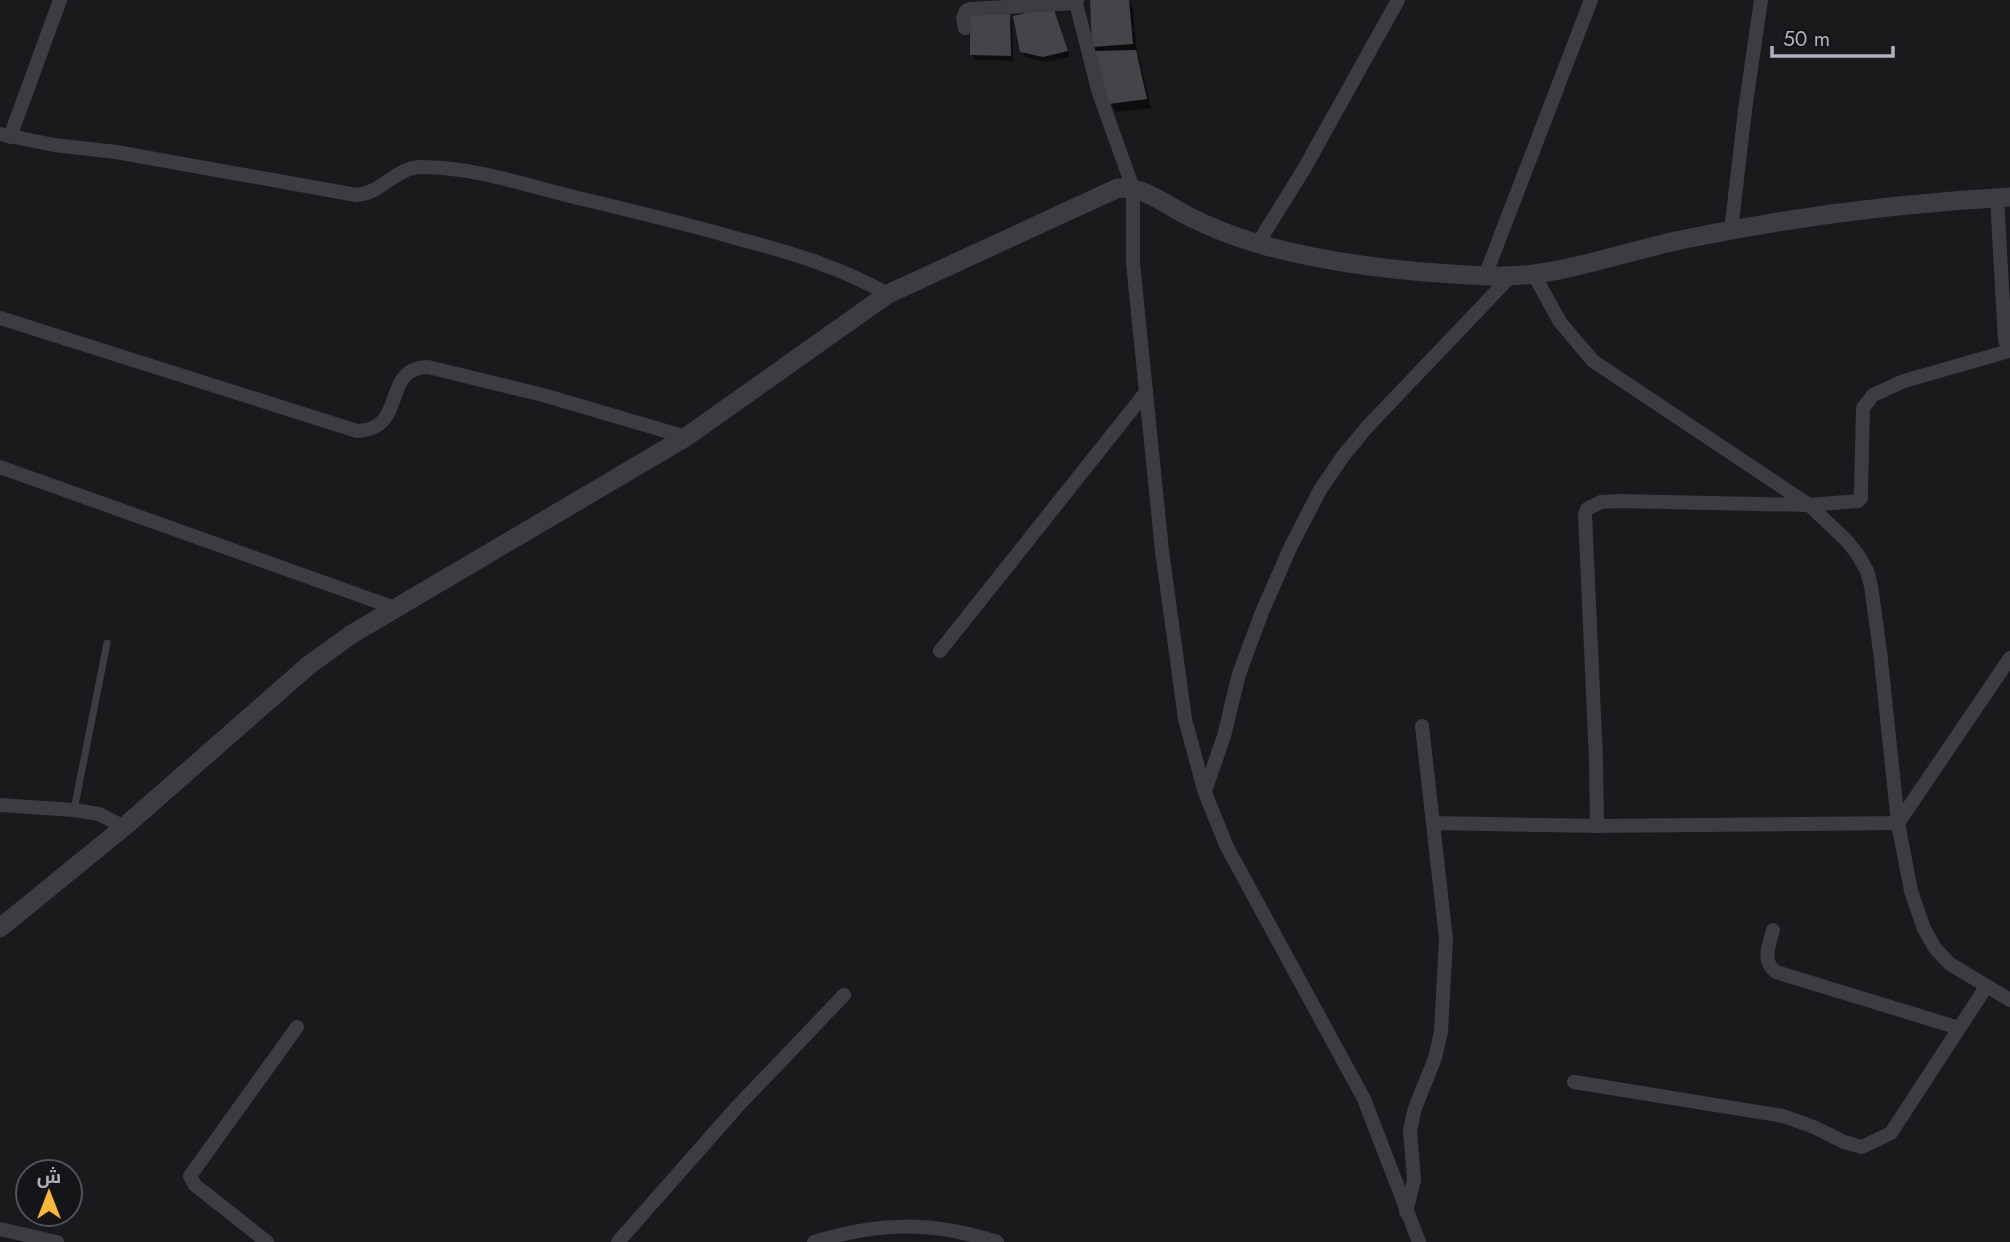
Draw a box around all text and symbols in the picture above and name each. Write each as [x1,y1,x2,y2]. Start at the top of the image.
scale bar [1772,14,1893,58]
text: 50 m [1783,24,1830,54]
north arrow [14,1158,84,1228]
text: ش [37,1163,61,1190]

